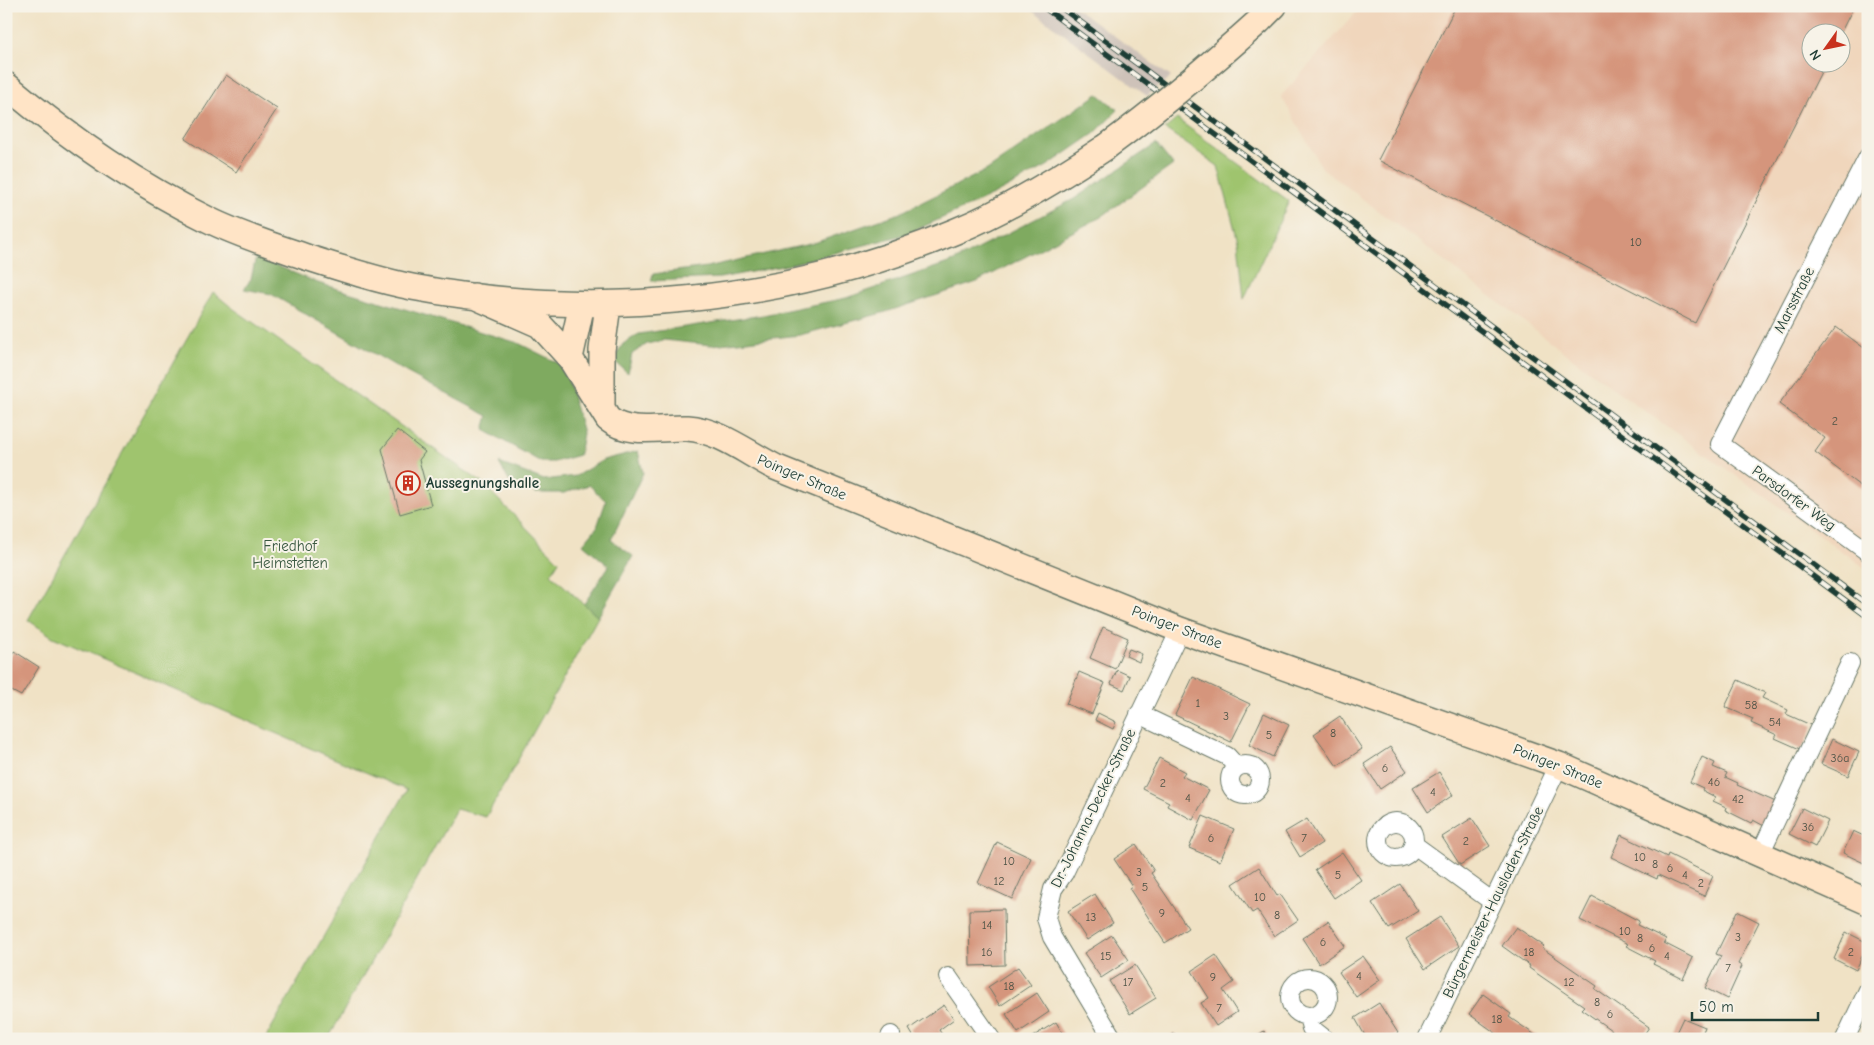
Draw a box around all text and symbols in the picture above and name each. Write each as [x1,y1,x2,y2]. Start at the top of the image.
north arrow [1802,22,1852,72]
text: N [1806,46,1825,63]
house number: 10 [1630,235,1642,249]
street label: Marsstraße [1770,263,1819,336]
house number: 2 [1832,414,1838,428]
street label: Poinger Straße [755,450,850,504]
street label: Parsdorfer Weg [1749,462,1839,534]
building icon: Aussegnungshalle [395,470,421,496]
place label: Aussegnungshalle [426,474,539,492]
park label: Friedhof Heimstetten [252,537,328,572]
street label: Poinger Straße [1129,602,1225,653]
house number: 1 [1196,696,1201,710]
house number: 58 [1745,698,1757,712]
house number: 3 [1223,709,1229,723]
house number: 54 [1769,715,1781,729]
street label: Dr.-Johanna-Decker-Straße [1047,725,1140,890]
house number: 8 [1330,726,1336,740]
house number: 5 [1266,728,1272,742]
street label: Poinger Straße [1510,740,1606,792]
house number: 36a [1831,751,1849,765]
house number: 6 [1382,761,1388,775]
house number: 46 [1708,775,1720,789]
house number: 2 [1160,776,1166,790]
house number: 4 [1430,785,1436,799]
house number: 4 [1185,791,1191,805]
house number: 42 [1732,792,1744,806]
street label: Bürgermeister-Hausladen-Straße [1439,803,1548,1001]
house number: 36 [1802,820,1814,834]
house number: 6 [1208,831,1214,845]
house number: 7 [1301,831,1307,845]
house number: 2 [1463,834,1469,848]
house number: 10 [1634,850,1646,864]
house number: 10 [1003,854,1015,868]
house number: 8 [1652,857,1658,871]
house number: 6 [1667,861,1673,875]
house number: 3 [1136,865,1142,879]
house number: 5 [1335,868,1341,882]
house number: 4 [1682,868,1688,882]
house number: 12 [993,874,1005,888]
house number: 2 [1698,876,1704,890]
house number: 5 [1142,880,1148,894]
house number: 10 [1254,890,1266,904]
house number: 9 [1159,906,1165,920]
house number: 8 [1274,908,1280,922]
house number: 13 [1086,910,1096,924]
house number: 14 [982,918,992,932]
house number: 10 [1619,924,1631,938]
house number: 3 [1735,930,1741,944]
house number: 8 [1637,931,1643,945]
house number: 6 [1320,935,1326,949]
house number: 6 [1649,941,1655,955]
house number: 16 [981,945,993,959]
house number: 18 [1524,945,1534,959]
house number: 2 [1848,945,1854,959]
house number: 15 [1100,949,1112,963]
house number: 4 [1664,949,1670,963]
house number: 7 [1725,961,1731,975]
house number: 4 [1356,969,1362,983]
house number: 9 [1210,970,1216,984]
house number: 17 [1123,975,1134,989]
house number: 12 [1563,975,1575,989]
house number: 18 [1004,979,1014,993]
scale bar [1692,990,1818,1022]
house number: 8 [1594,995,1600,1009]
text: 50 m [1699,998,1734,1016]
house number: 7 [1216,1001,1222,1015]
house number: 6 [1607,1007,1613,1021]
house number: 18 [1492,1012,1502,1026]

